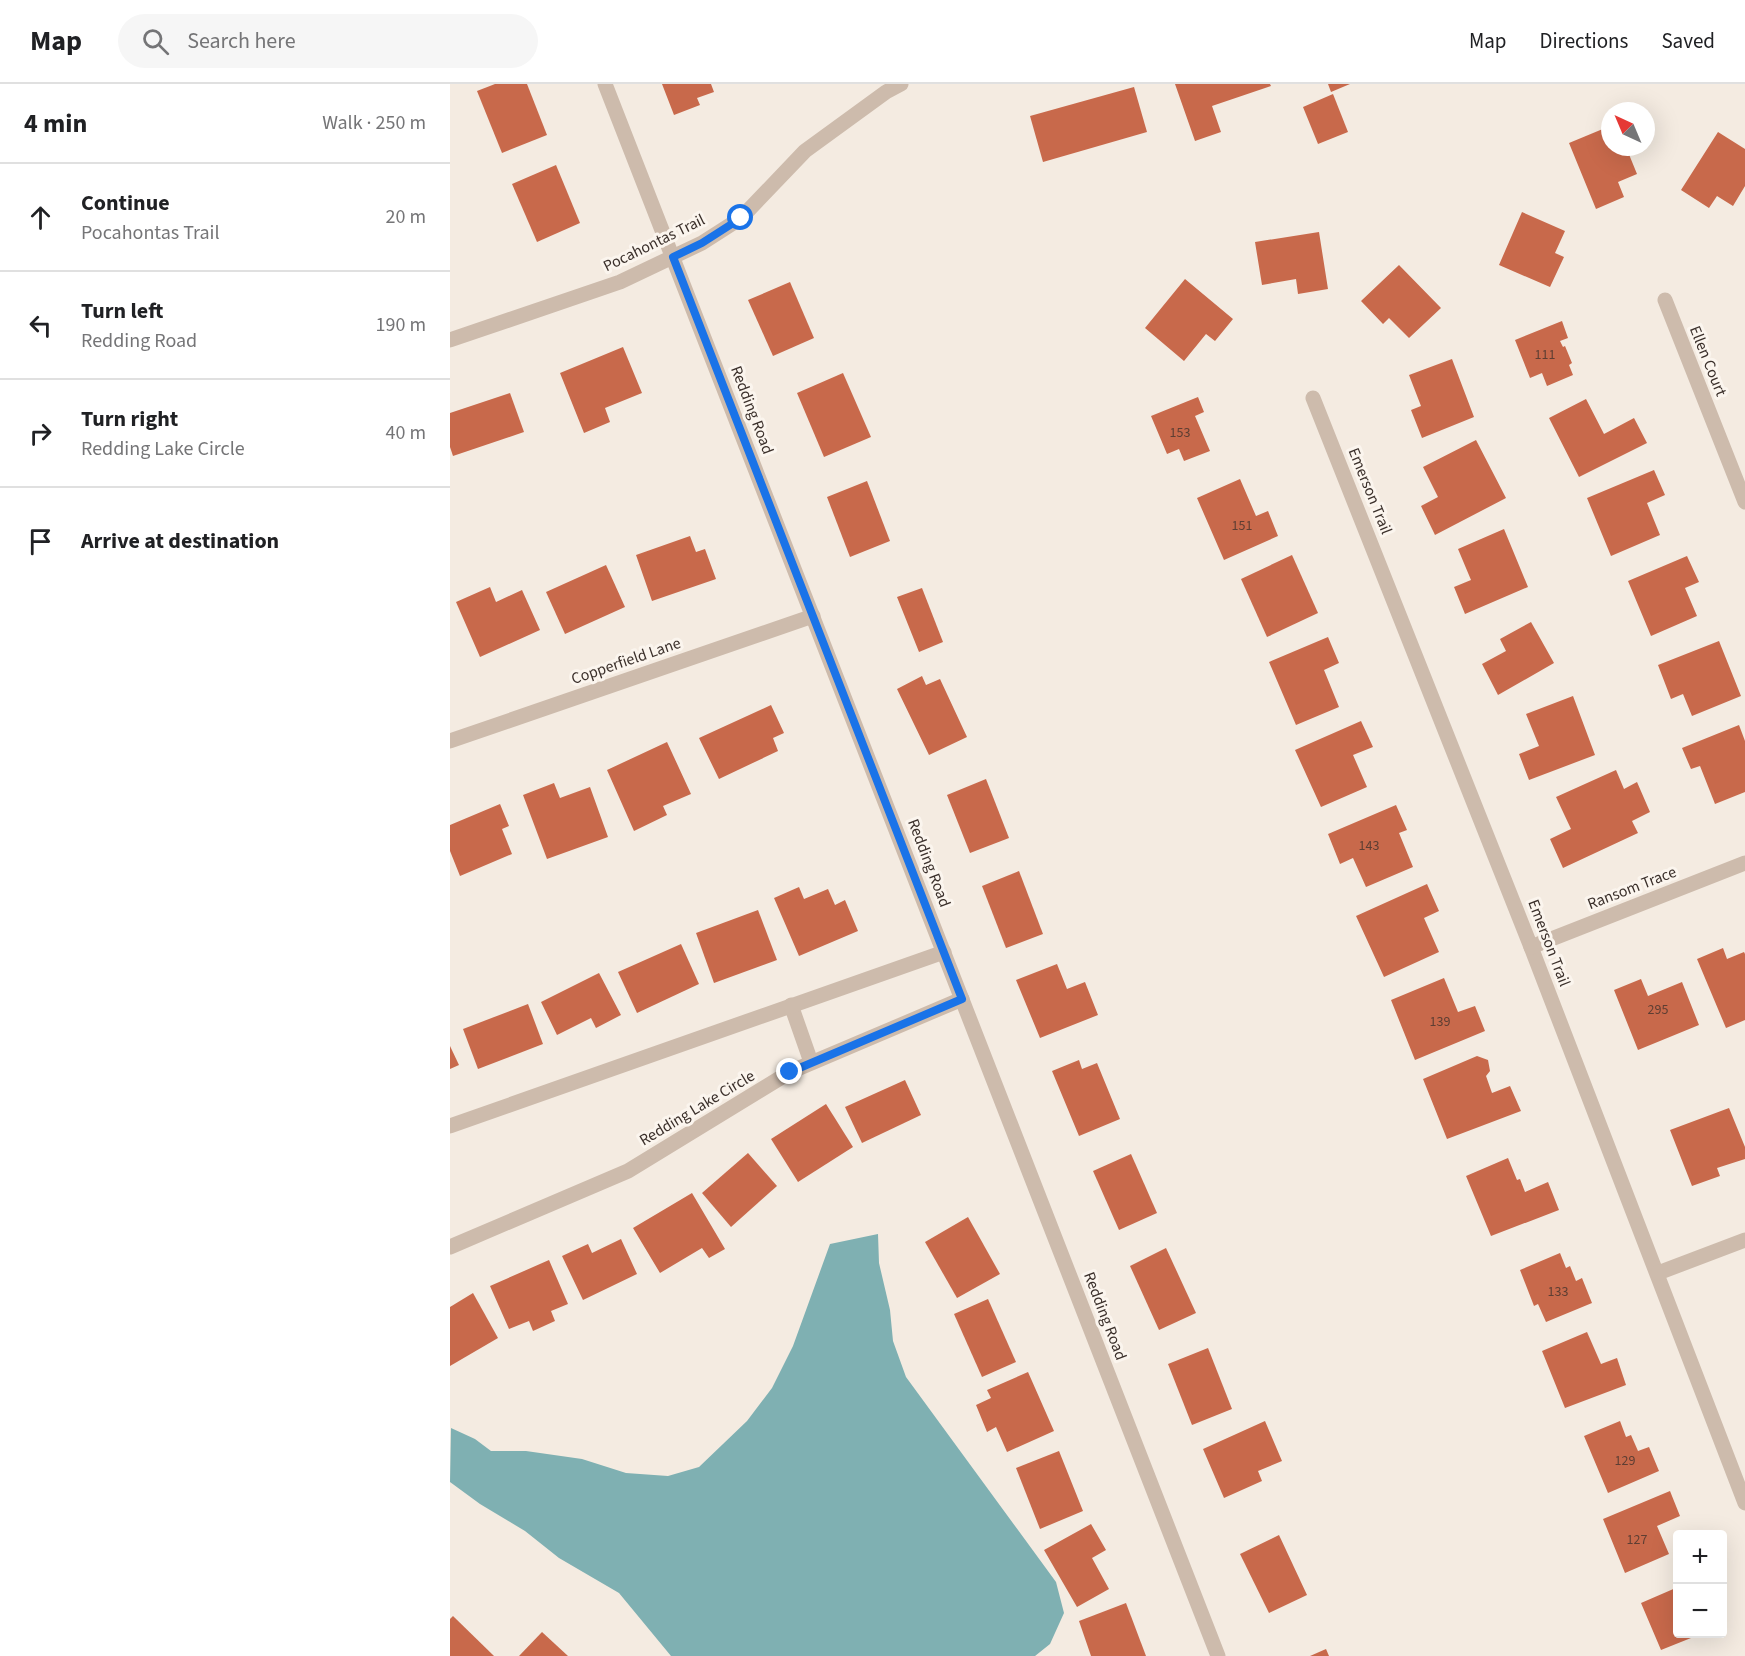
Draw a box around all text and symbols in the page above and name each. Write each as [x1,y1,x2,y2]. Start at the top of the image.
search box [118,14,538,68]
text: Map [30,21,82,61]
icon: search [139,25,172,58]
text: Search here [187,25,296,57]
text: Map [1469,26,1507,56]
text: Directions [1540,26,1628,56]
text: Saved [1661,26,1715,56]
north arrow [1601,102,1655,156]
text: 4 min [24,105,87,142]
text: Walk · 250 m [322,109,426,137]
text: Continue [81,187,170,219]
icon: ahead [24,201,57,234]
text: 20 m [386,203,426,231]
route start [727,204,753,230]
street label: Pocahontas Trail [599,209,709,277]
text: Pocahontas Trail [81,219,220,247]
text: Turn left [81,295,163,327]
icon: left [24,309,57,342]
text: 190 m [376,311,426,339]
street label: Ellen Court [1684,323,1732,400]
text: Redding Road [81,327,197,355]
house number: 111 [1535,345,1555,365]
street label: Redding Road [725,363,779,457]
text: Turn right [81,403,178,435]
icon: right [24,417,57,450]
text: 40 m [386,419,426,447]
house number: 153 [1170,423,1190,443]
text: Redding Lake Circle [81,435,245,463]
street label: Emerson Trail [1343,444,1397,538]
house number: 151 [1232,516,1252,536]
icon: arrive [24,525,57,558]
text: Arrive at destination [81,525,279,557]
street label: Copperfield Lane [568,632,684,690]
street label: Redding Road [902,816,956,910]
house number: 143 [1359,836,1379,856]
street label: Ransom Trace [1584,861,1680,915]
street label: Emerson Trail [1522,896,1576,990]
house number: 295 [1648,1000,1668,1020]
house number: 139 [1430,1012,1450,1032]
route end [776,1058,802,1084]
street label: Redding Lake Circle [635,1065,759,1151]
street label: Redding Road [1078,1269,1132,1363]
house number: 133 [1548,1282,1568,1302]
house number: 129 [1615,1451,1635,1471]
house number: 127 [1627,1530,1647,1550]
map controls [1673,1530,1727,1638]
button: + [1673,1530,1727,1584]
button: − [1673,1584,1727,1638]

